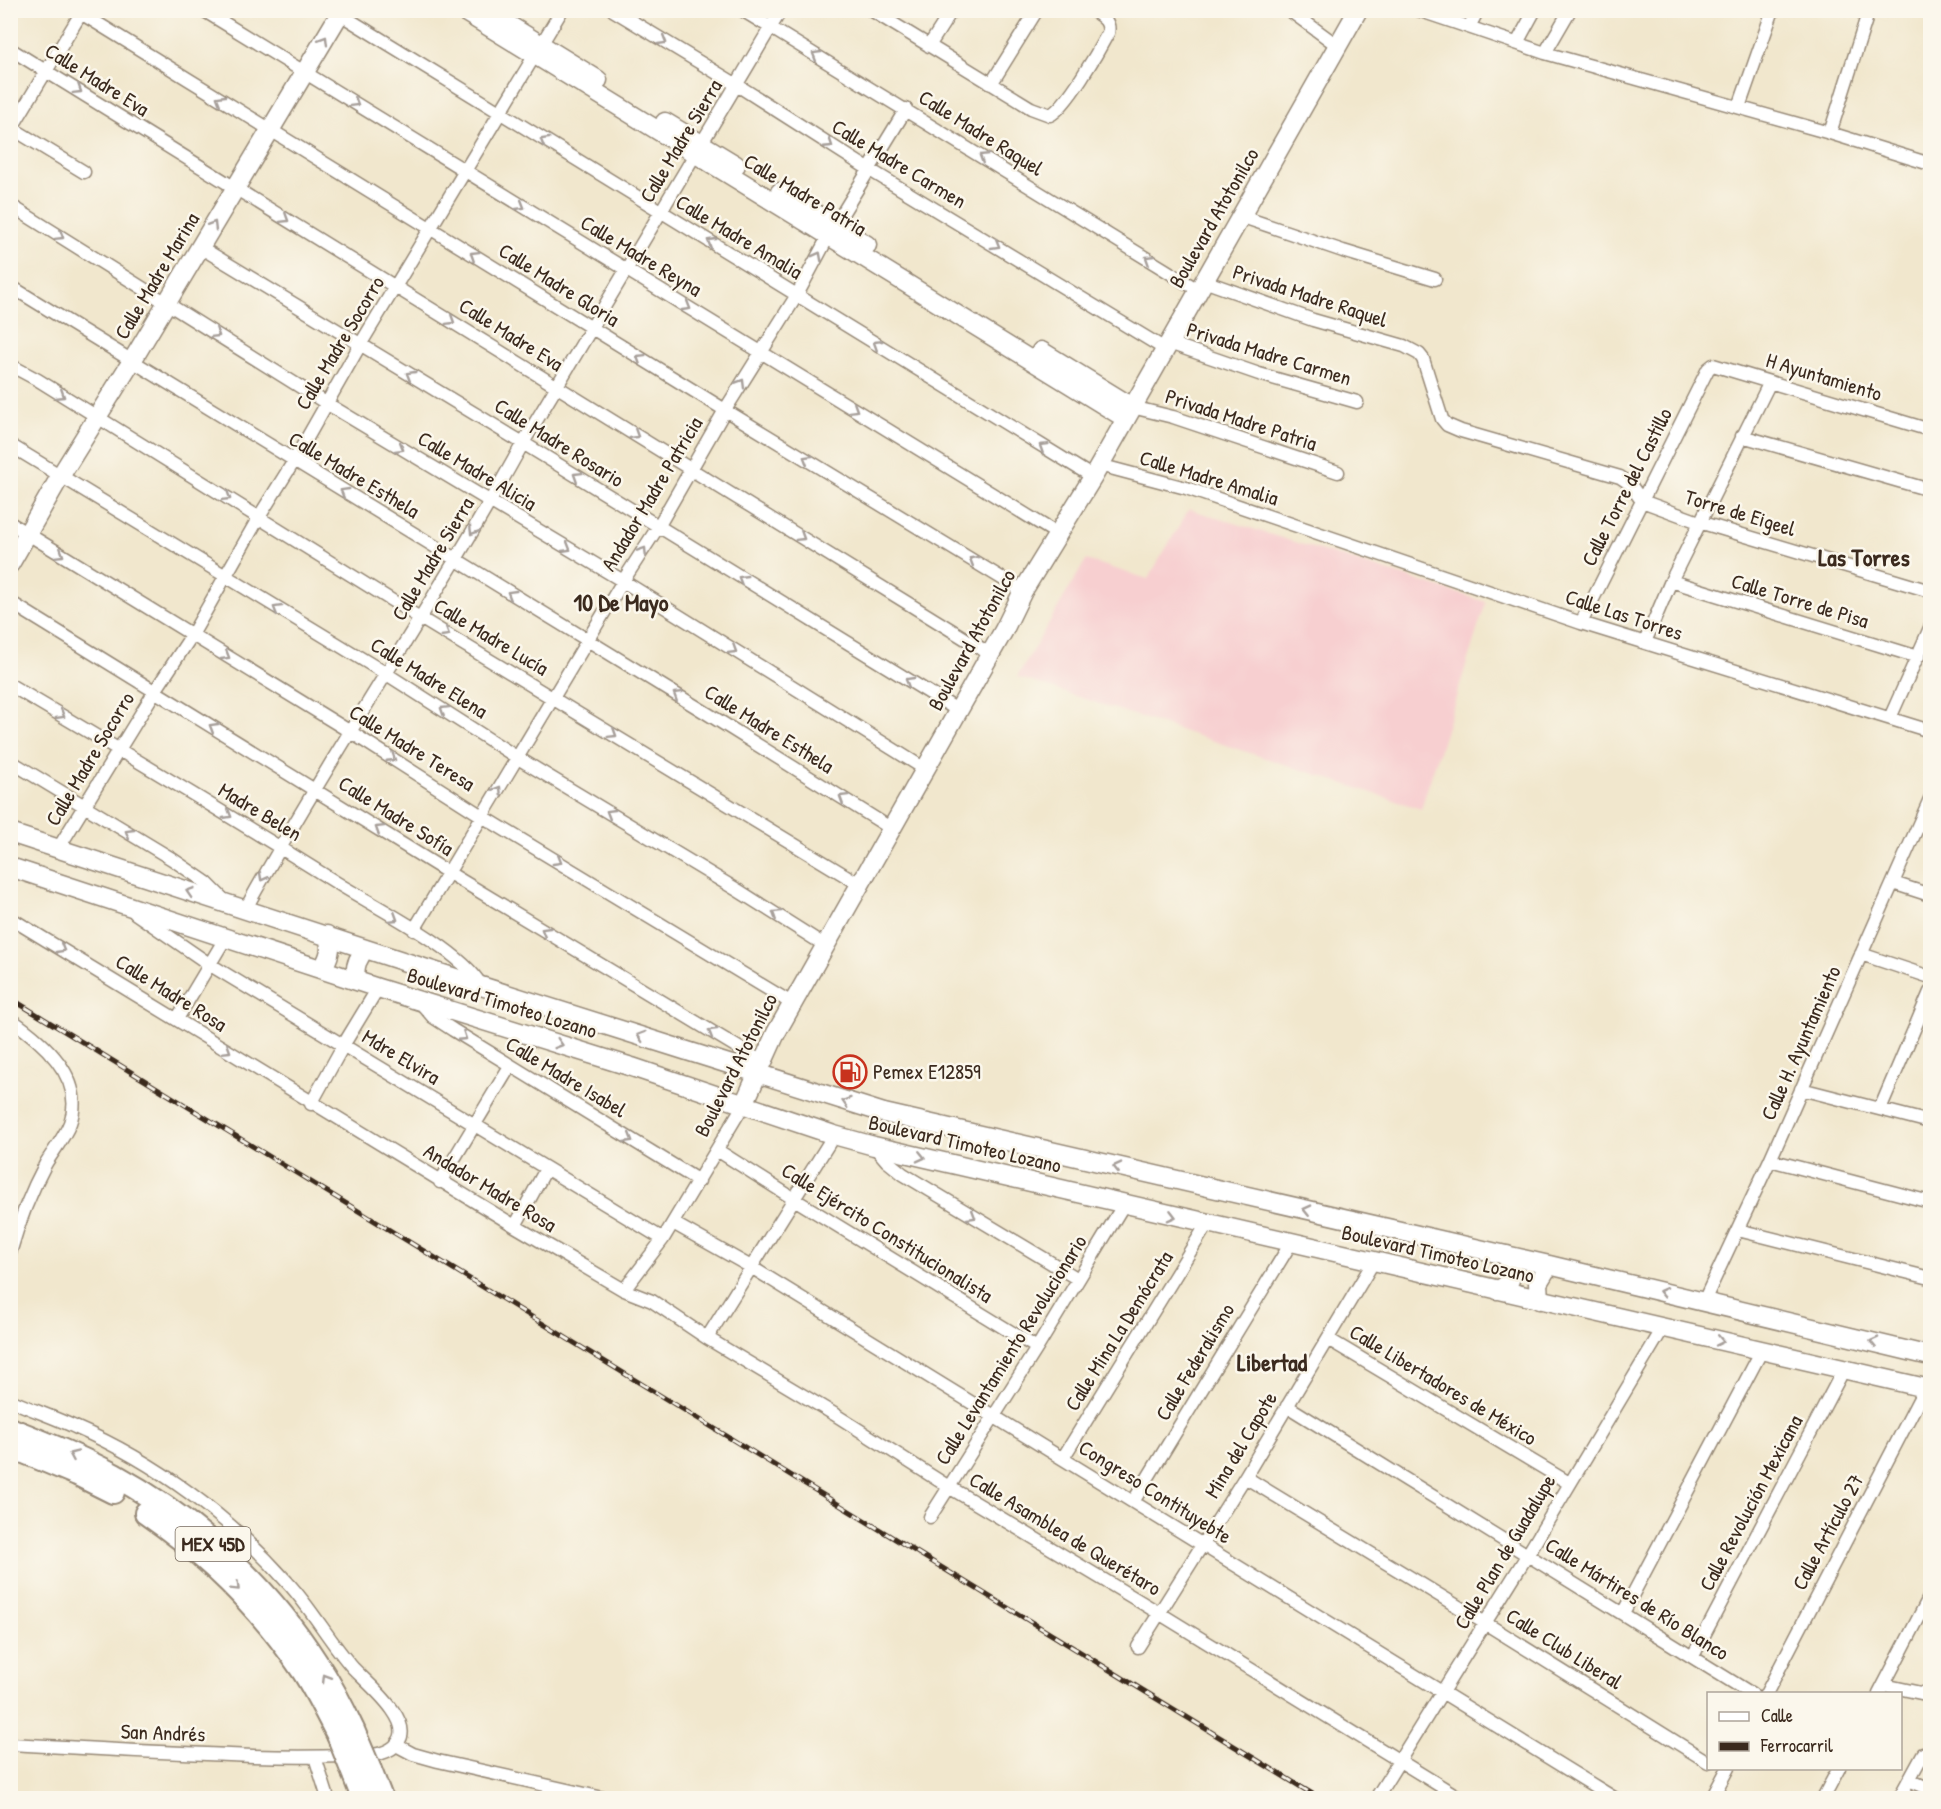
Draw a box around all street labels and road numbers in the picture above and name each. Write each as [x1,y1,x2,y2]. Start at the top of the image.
street label: Calle Madre Eva [40,36,155,123]
street label: Calle Madre Sierra [632,74,729,208]
street label: Calle Madre Raquel [913,83,1050,183]
street label: Calle Madre Carmen [827,112,972,215]
street label: Boulevard Atotonilco [1162,142,1265,293]
street label: Calle Madre Patria [738,146,872,243]
street label: Calle Madre Amalia [670,187,808,286]
street label: Calle Madre Marina [107,207,206,345]
street label: Calle Madre Reyna [575,208,707,303]
street label: Calle Madre Gloria [493,236,625,333]
street label: Privada Madre Raquel [1229,257,1391,334]
street label: Calle Madre Socorro [288,270,391,415]
street label: Calle Madre Eva [454,291,569,378]
street label: Privada Madre Carmen [1183,315,1355,392]
street label: H Ayuntamiento [1763,345,1886,408]
street label: Privada Madre Patria [1162,381,1321,458]
street label: Calle Madre Rosario [489,391,630,494]
street label: Calle Torre del Castillo [1574,403,1679,571]
street label: Andador Madre Patricia [594,411,709,576]
street label: Calle Madre Esthela [283,424,425,525]
street label: Calle Madre Alicia [412,424,542,517]
street label: Calle Madre Amalia [1136,443,1282,512]
street label: Torre de Eigeel [1681,482,1800,543]
street label: Calle Madre Sierra [384,492,481,626]
street label: Boulevard Atotonilco [921,564,1022,716]
street label: Calle Torre de Pisa [1728,566,1872,635]
street label: Calle Las Torres [1562,582,1687,647]
street label: Calle Madre Lucía [428,591,554,682]
street label: Calle Madre Elena [365,630,493,725]
street label: Calle Madre Esthela [699,677,840,780]
street label: Calle Madre Socorro [38,686,141,831]
street label: Calle Madre Teresa [344,697,481,798]
street label: Calle Madre Sofía [333,769,459,863]
street label: Madre Belen [213,775,307,848]
street label: Calle Madre Rosa [110,947,233,1038]
street label: Boulevard Timoteo Lozano [404,960,600,1045]
street label: Calle H. Ayuntamiento [1754,961,1848,1125]
street label: Boulevard Atotonilco [687,988,784,1141]
street label: Mdre Elvira [357,1022,446,1091]
street label: Calle Madre Isabel [500,1029,632,1124]
street label: Boulevard Timoteo Lozano [866,1107,1064,1180]
street label: Andador Madre Rosa [418,1136,562,1239]
street label: Calle Ejército Constitucionalista [776,1156,998,1310]
street label: Boulevard Timoteo Lozano [1339,1217,1537,1290]
street label: Calle Levantamiento Revolucionario [928,1229,1093,1470]
street label: Calle Mina La Demócrata [1058,1245,1180,1416]
street label: Calle Federalismo [1148,1298,1241,1426]
street label: Calle Libertadores de México [1344,1317,1542,1452]
street label: Mina del Capote [1197,1386,1284,1503]
street label: Calle Revolución Mexicana [1692,1410,1809,1596]
street label: Congreso Contituyebte [1073,1433,1237,1550]
street label: Calle Asamblea de Querétaro [964,1465,1167,1602]
street label: Calle Artículo 27 [1785,1468,1870,1595]
street label: Calle Plan de Guadalupe [1447,1469,1562,1635]
road number: MEX 45D [176,1527,250,1561]
street label: Calle Mártires de Río Blanco [1540,1530,1735,1667]
street label: Calle Club Liberal [1500,1601,1628,1696]
street label: San Andrés [120,1717,206,1748]

